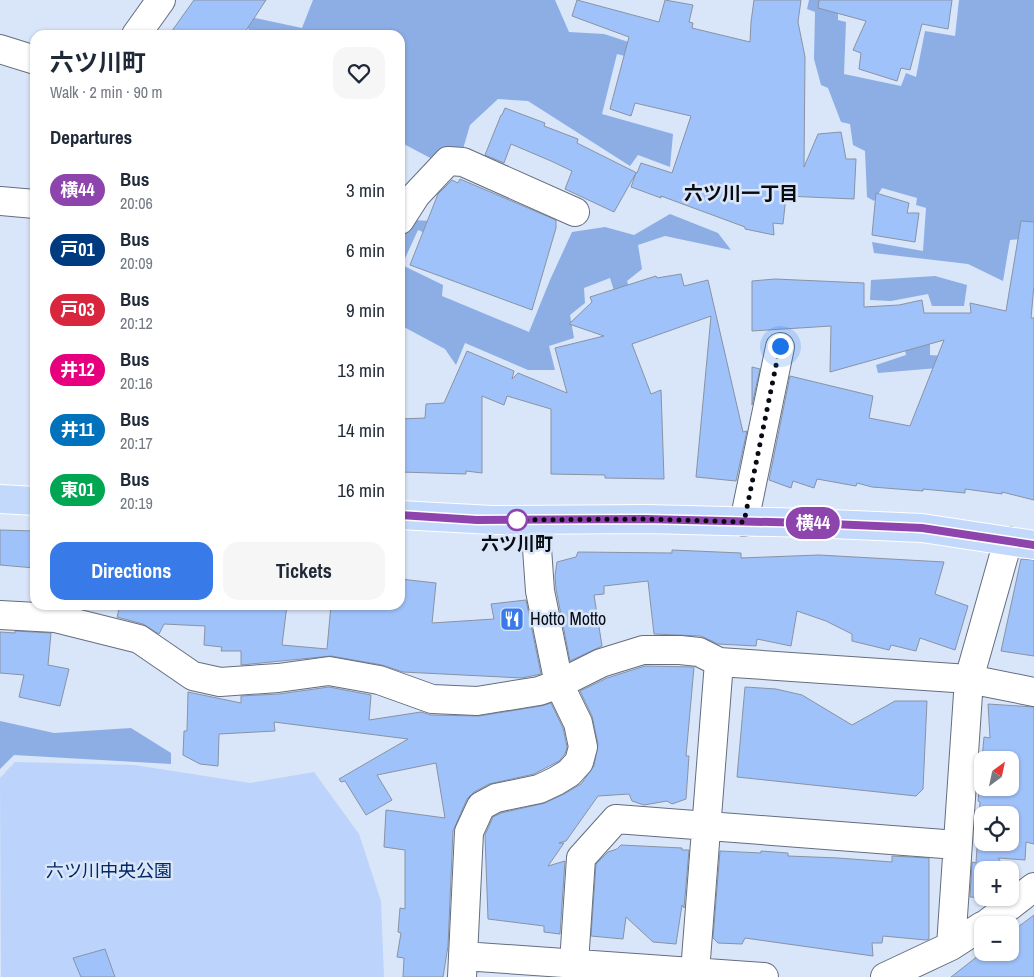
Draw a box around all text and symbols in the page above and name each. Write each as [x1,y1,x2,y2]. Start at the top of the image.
text: 六ツ川町 [50,46,146,78]
button: heart [333,47,385,99]
text: Walk · 2 min · 90 m [50,81,163,103]
text: Departures [50,124,132,150]
text: Bus [120,166,149,192]
text: 横44 [60,177,95,202]
text: 3 min [346,177,385,203]
district label: 六ツ川一丁目 [684,180,798,206]
text: 20:06 [120,192,153,214]
text: Bus [120,226,149,252]
text: 戸01 [60,237,95,262]
text: 6 min [346,237,385,263]
text: 20:09 [120,252,153,274]
text: Bus [120,286,149,312]
text: 戸03 [60,297,95,322]
text: 9 min [346,297,385,323]
text: 20:12 [120,312,153,334]
your location [768,334,793,359]
text: Bus [120,346,149,372]
text: 井12 [60,357,95,382]
text: 13 min [337,357,385,383]
text: 20:16 [120,372,153,394]
text: Bus [120,406,149,432]
text: 井11 [61,417,94,442]
text: 14 min [337,417,385,443]
text: 20:17 [120,432,153,454]
text: Bus [120,466,149,492]
text: 東01 [60,477,95,502]
text: 16 min [337,477,385,503]
text: 20:19 [120,492,153,514]
line badge: 横44 [784,507,842,539]
marker: 六ツ川町 [506,509,528,531]
text: 横44 [796,510,830,535]
place label: 六ツ川町 [481,531,553,556]
button: Directions [50,542,213,600]
button: Tickets [223,542,385,600]
restaurant icon: Hotto Motto [499,606,525,632]
place label: Hotto Motto [530,606,606,631]
north arrow [974,751,1019,796]
map controls [974,751,1019,961]
button: locate [974,806,1019,851]
park label: 六ツ川中央公園 [46,858,172,883]
button: + [974,861,1019,906]
button: − [974,916,1019,961]

